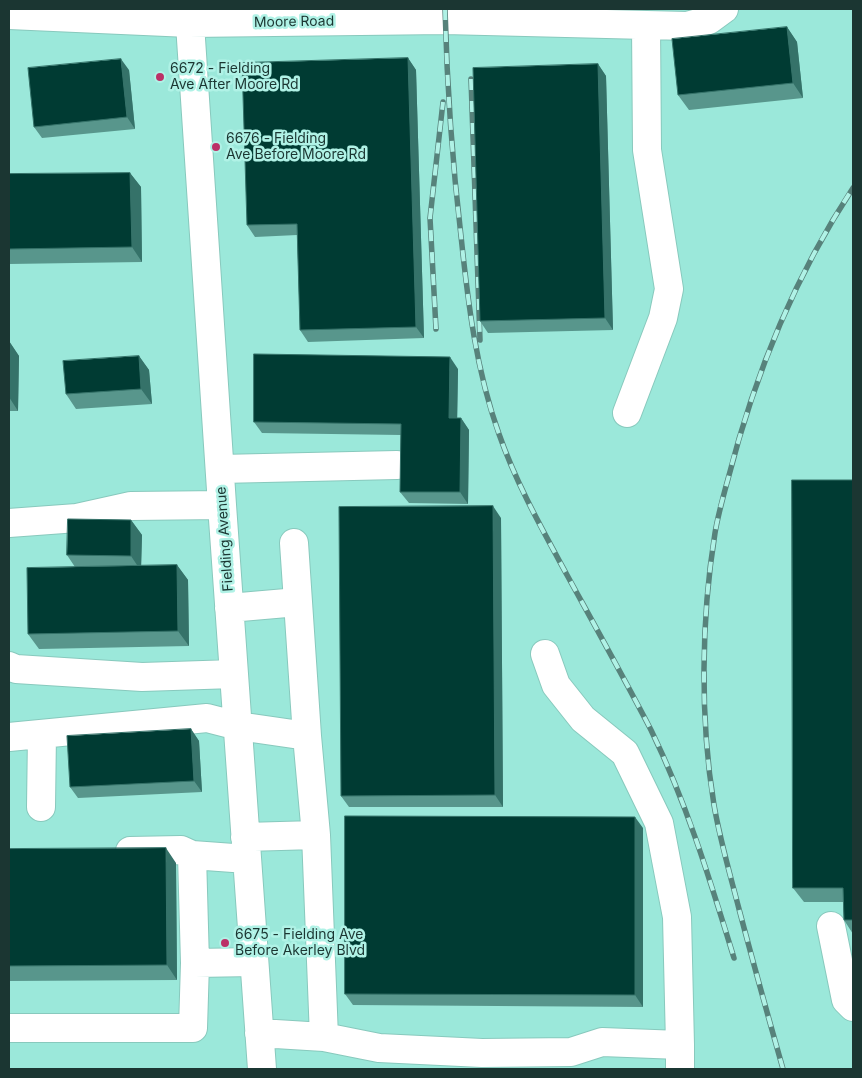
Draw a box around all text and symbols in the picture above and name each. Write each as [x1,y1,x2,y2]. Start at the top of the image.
street label: Moore Road [254,13,334,31]
place label: 6672 - Fielding Ave After Moore Rd [170,61,299,94]
marker: 6672 - Fielding Ave After Moore Rd [154,71,166,83]
place label: 6676 - Fielding Ave Before Moore Rd [226,131,366,164]
marker: 6676 - Fielding Ave Before Moore Rd [210,141,222,153]
street label: Fielding Avenue [213,486,237,592]
place label: 6675 - Fielding Ave Before Akerley Blvd [235,927,365,960]
marker: 6675 - Fielding Ave Before Akerley Blvd [219,937,231,949]

